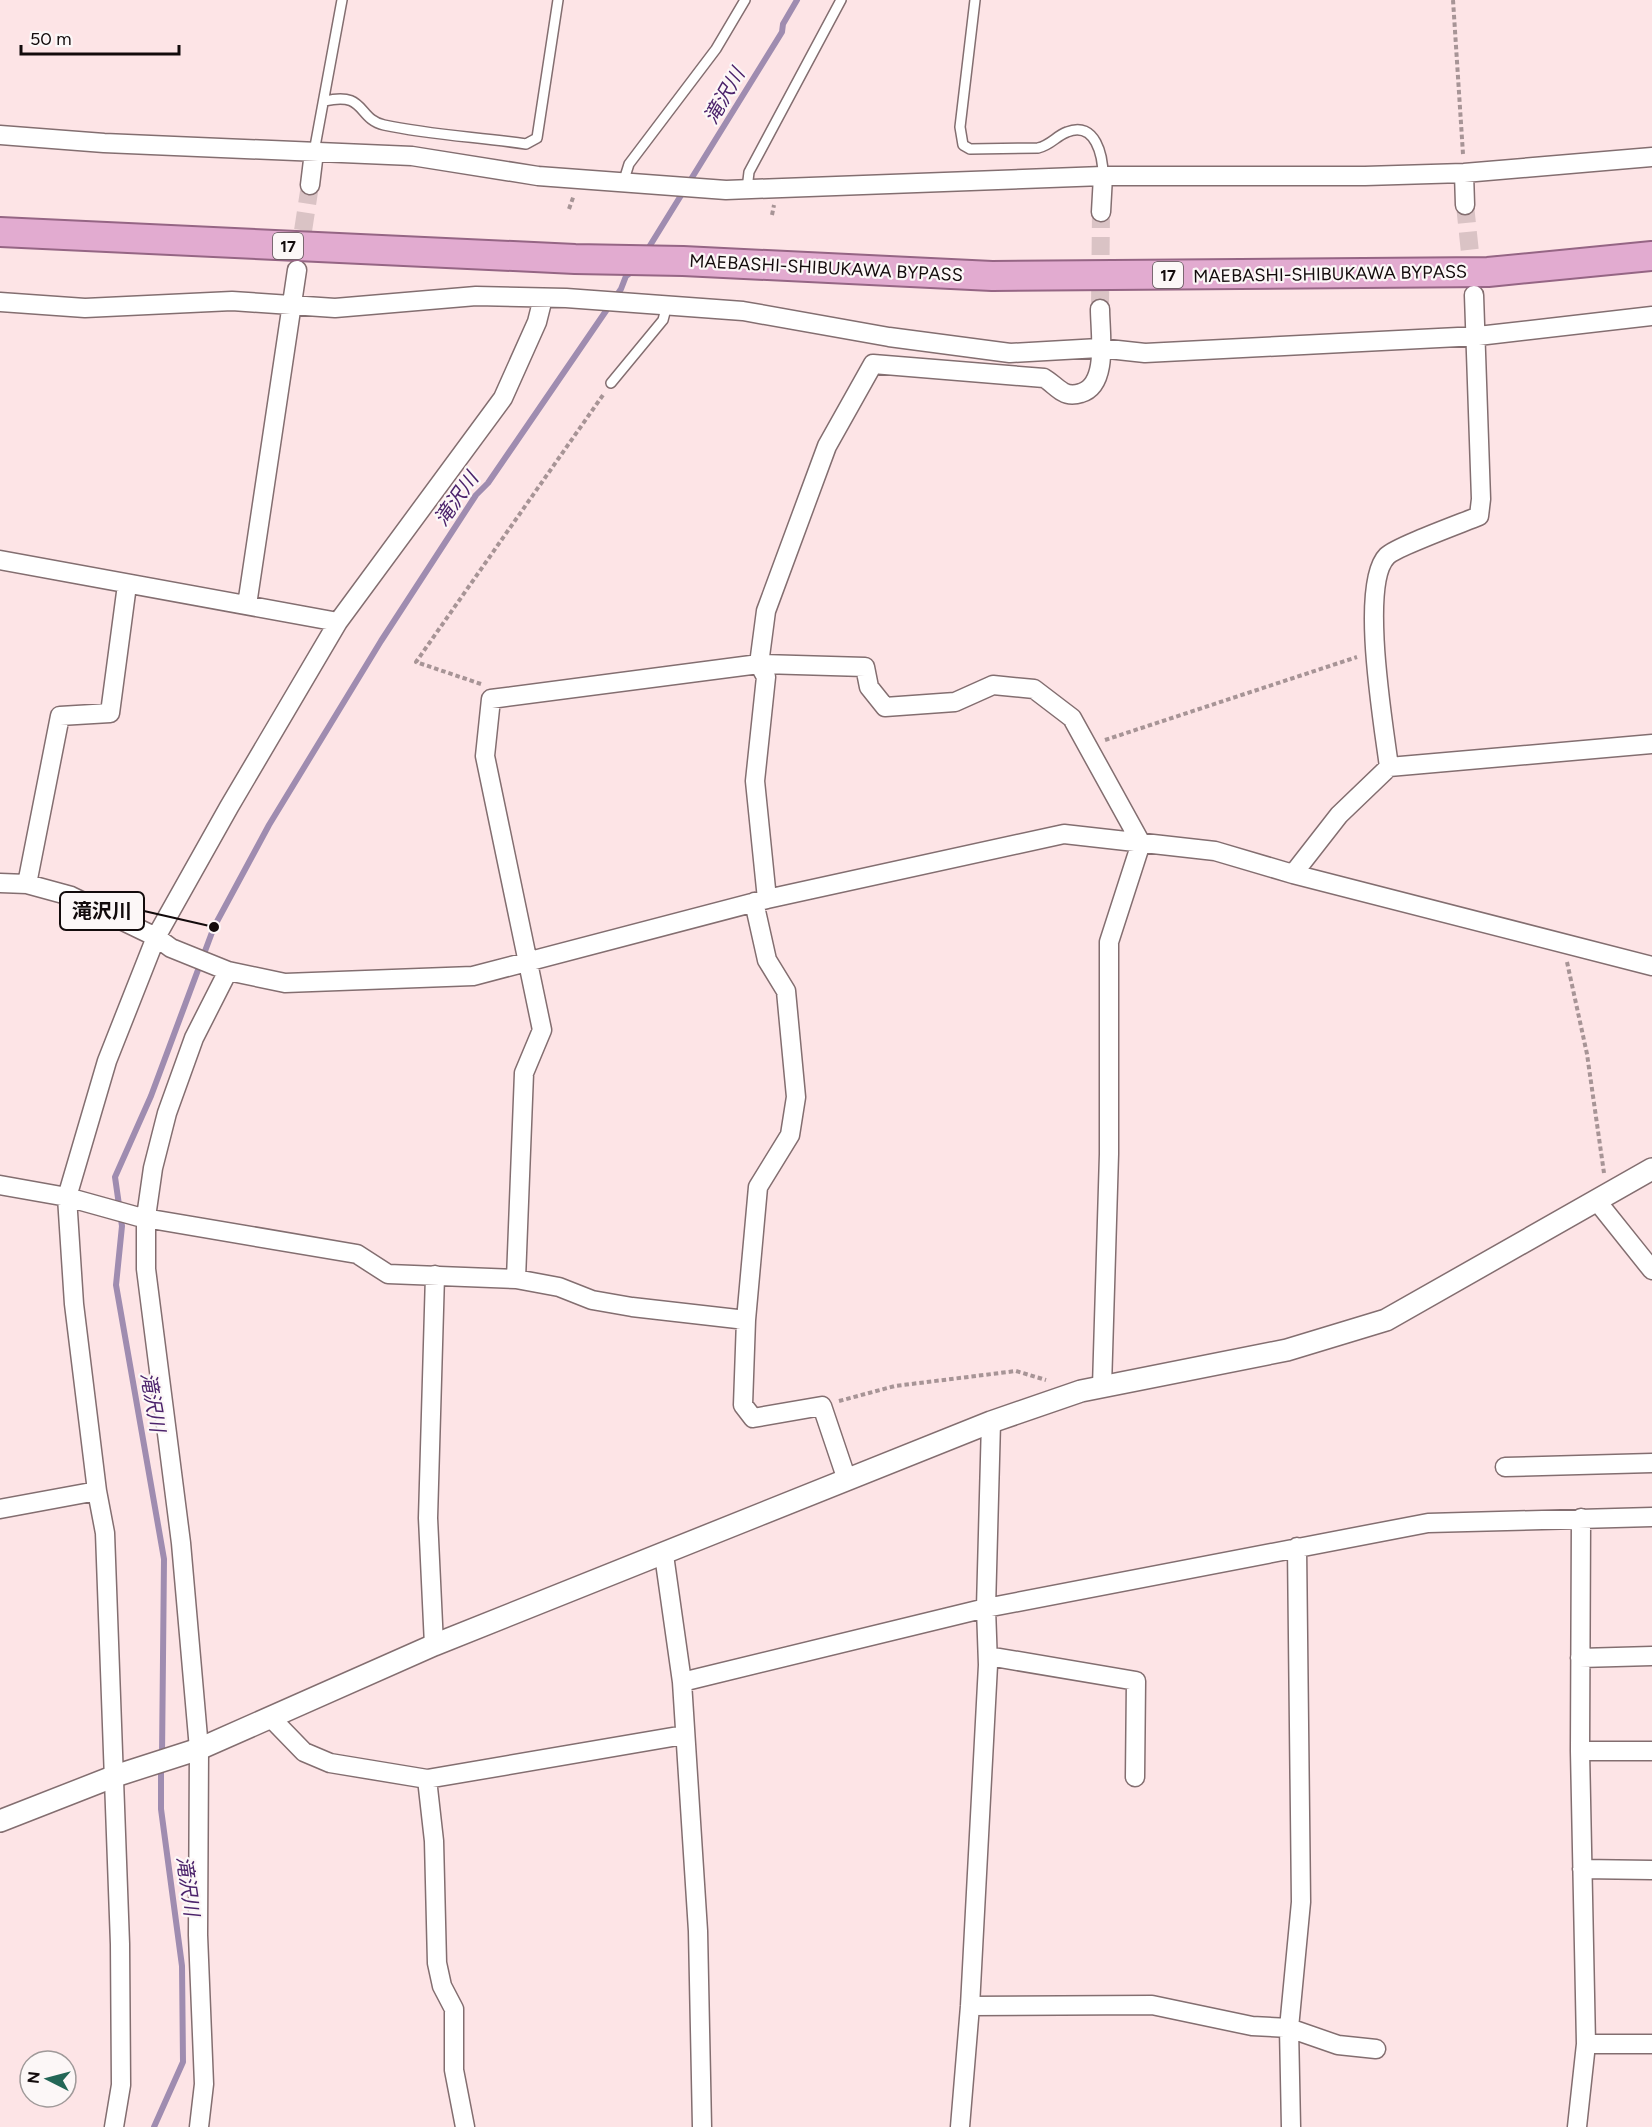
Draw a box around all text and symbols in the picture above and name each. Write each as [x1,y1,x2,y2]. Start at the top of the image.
scale bar [21,18,178,56]
text: 50 m [30,28,72,50]
water label: 滝沢川 [699,62,750,128]
road number: 17 [273,233,303,259]
street label: MAEBASHI-SHIBUKAWA BYPASS [689,250,963,286]
street label: MAEBASHI-SHIBUKAWA BYPASS [1193,261,1467,287]
road number: 17 [1153,262,1183,288]
water label: 滝沢川 [429,466,484,530]
callout: 滝沢川 [60,892,144,930]
text: 滝沢川 [72,899,132,923]
water label: 滝沢川 [136,1370,170,1436]
water label: 滝沢川 [172,1855,204,1919]
north arrow [18,2049,78,2109]
text: N [23,2070,44,2085]

